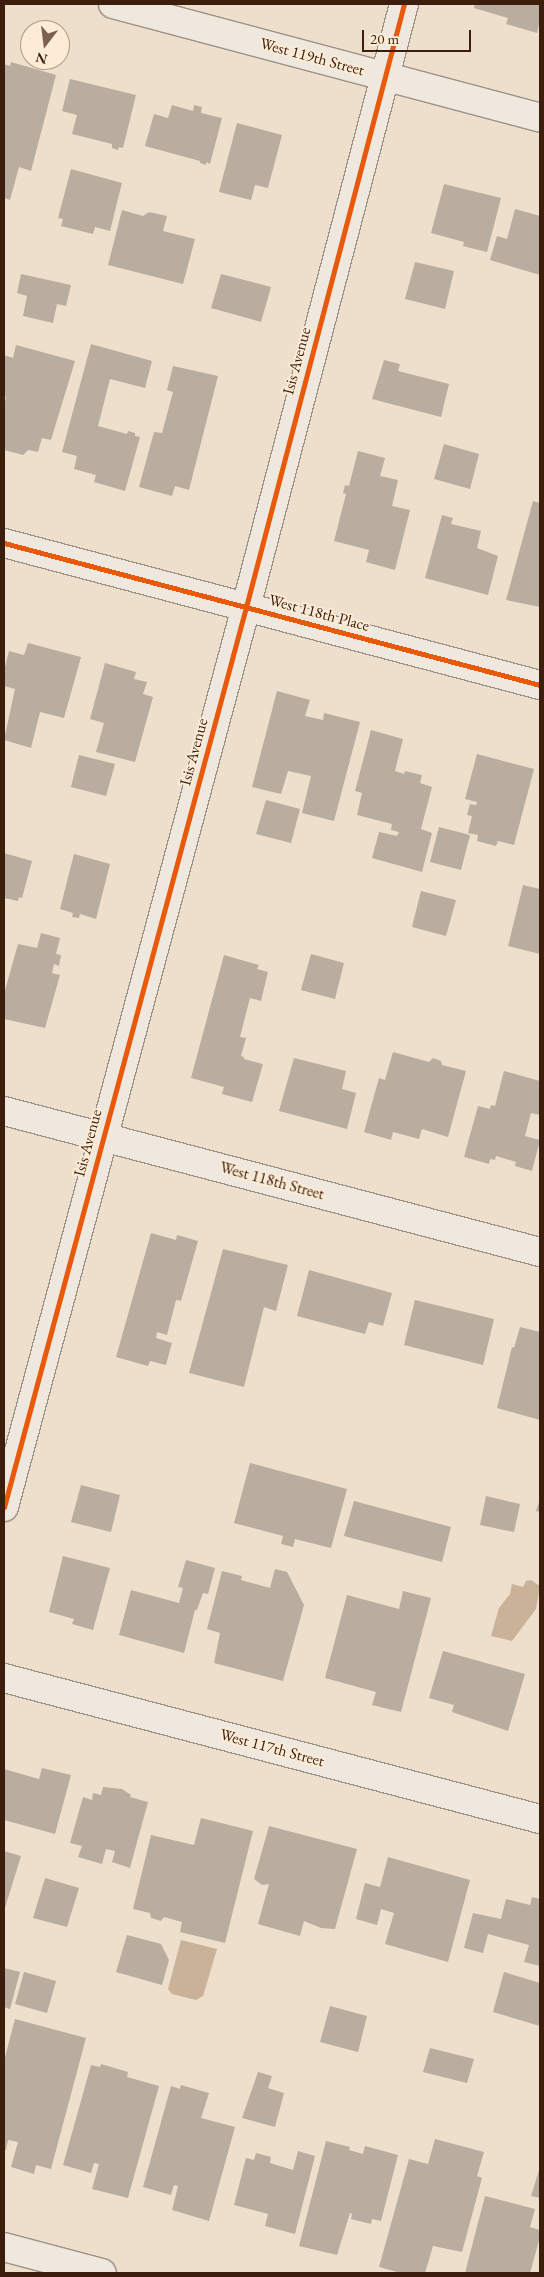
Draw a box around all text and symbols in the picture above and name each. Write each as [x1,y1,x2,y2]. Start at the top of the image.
north arrow [20,20,70,70]
scale bar [364,20,473,52]
text: 20 m [370,29,399,48]
street label: West 119th Street [258,34,366,80]
text: N [34,48,49,69]
street label: Isis Avenue [279,325,315,397]
street label: West 118th Place [266,590,372,636]
street label: Isis Avenue [176,716,212,788]
street label: Isis Avenue [70,1107,106,1179]
street label: West 118th Street [218,1158,326,1204]
street label: West 117th Street [218,1725,326,1771]

